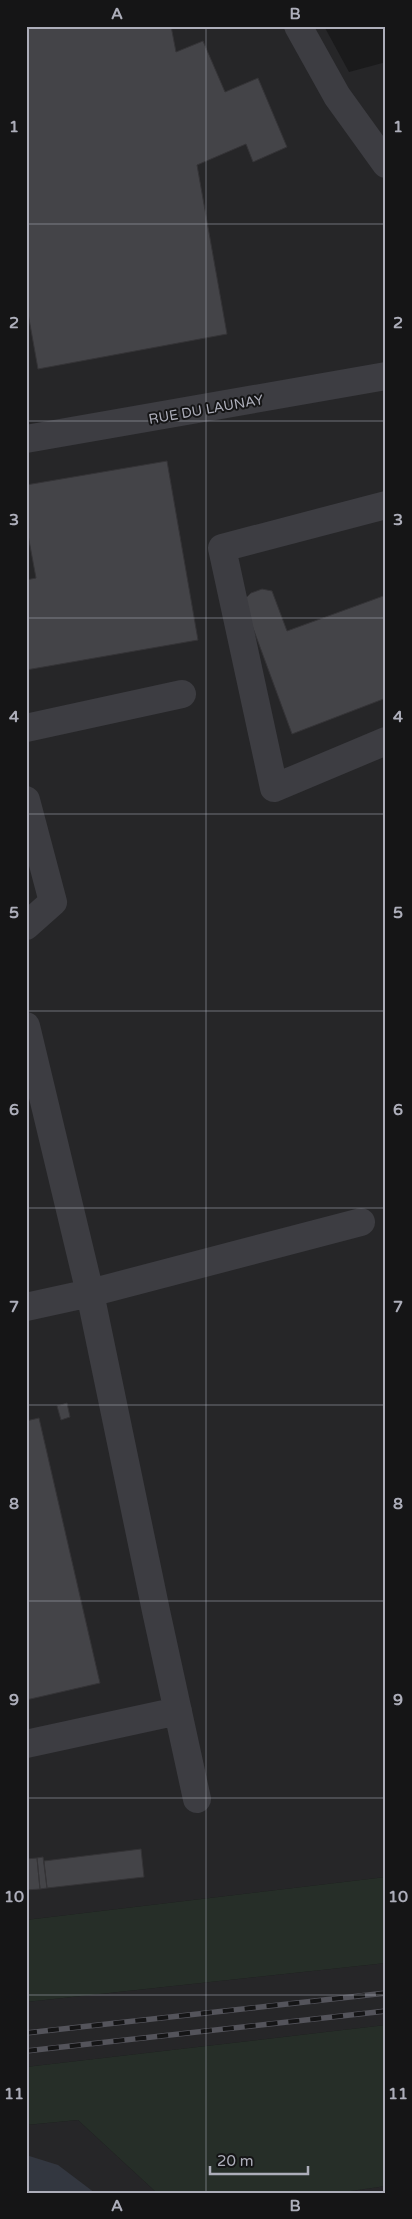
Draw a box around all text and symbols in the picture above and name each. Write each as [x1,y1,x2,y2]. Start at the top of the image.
text: A [111,4,123,24]
text: B [289,4,301,24]
text: 1 [9,117,19,137]
text: 1 [393,117,403,137]
text: 2 [9,313,19,333]
text: 2 [393,313,403,333]
street label: RUE DU LAUNAY [147,391,265,428]
text: 3 [9,510,19,530]
text: 3 [393,510,403,530]
text: 4 [9,707,19,727]
text: 4 [393,707,403,727]
text: 5 [9,903,19,923]
text: 5 [393,903,403,923]
text: 6 [9,1100,19,1120]
text: 6 [393,1100,403,1120]
text: 7 [9,1297,19,1317]
text: 7 [393,1297,403,1317]
text: 8 [9,1494,19,1514]
text: 8 [393,1494,403,1514]
text: 9 [9,1690,19,1710]
text: 9 [393,1690,403,1710]
text: 10 [4,1887,24,1907]
text: 10 [388,1887,408,1907]
text: 11 [4,2084,24,2104]
text: 11 [388,2084,408,2104]
scale bar [210,2144,307,2176]
text: 20 m [217,2152,254,2170]
text: A [111,2196,123,2216]
text: B [289,2196,301,2216]

